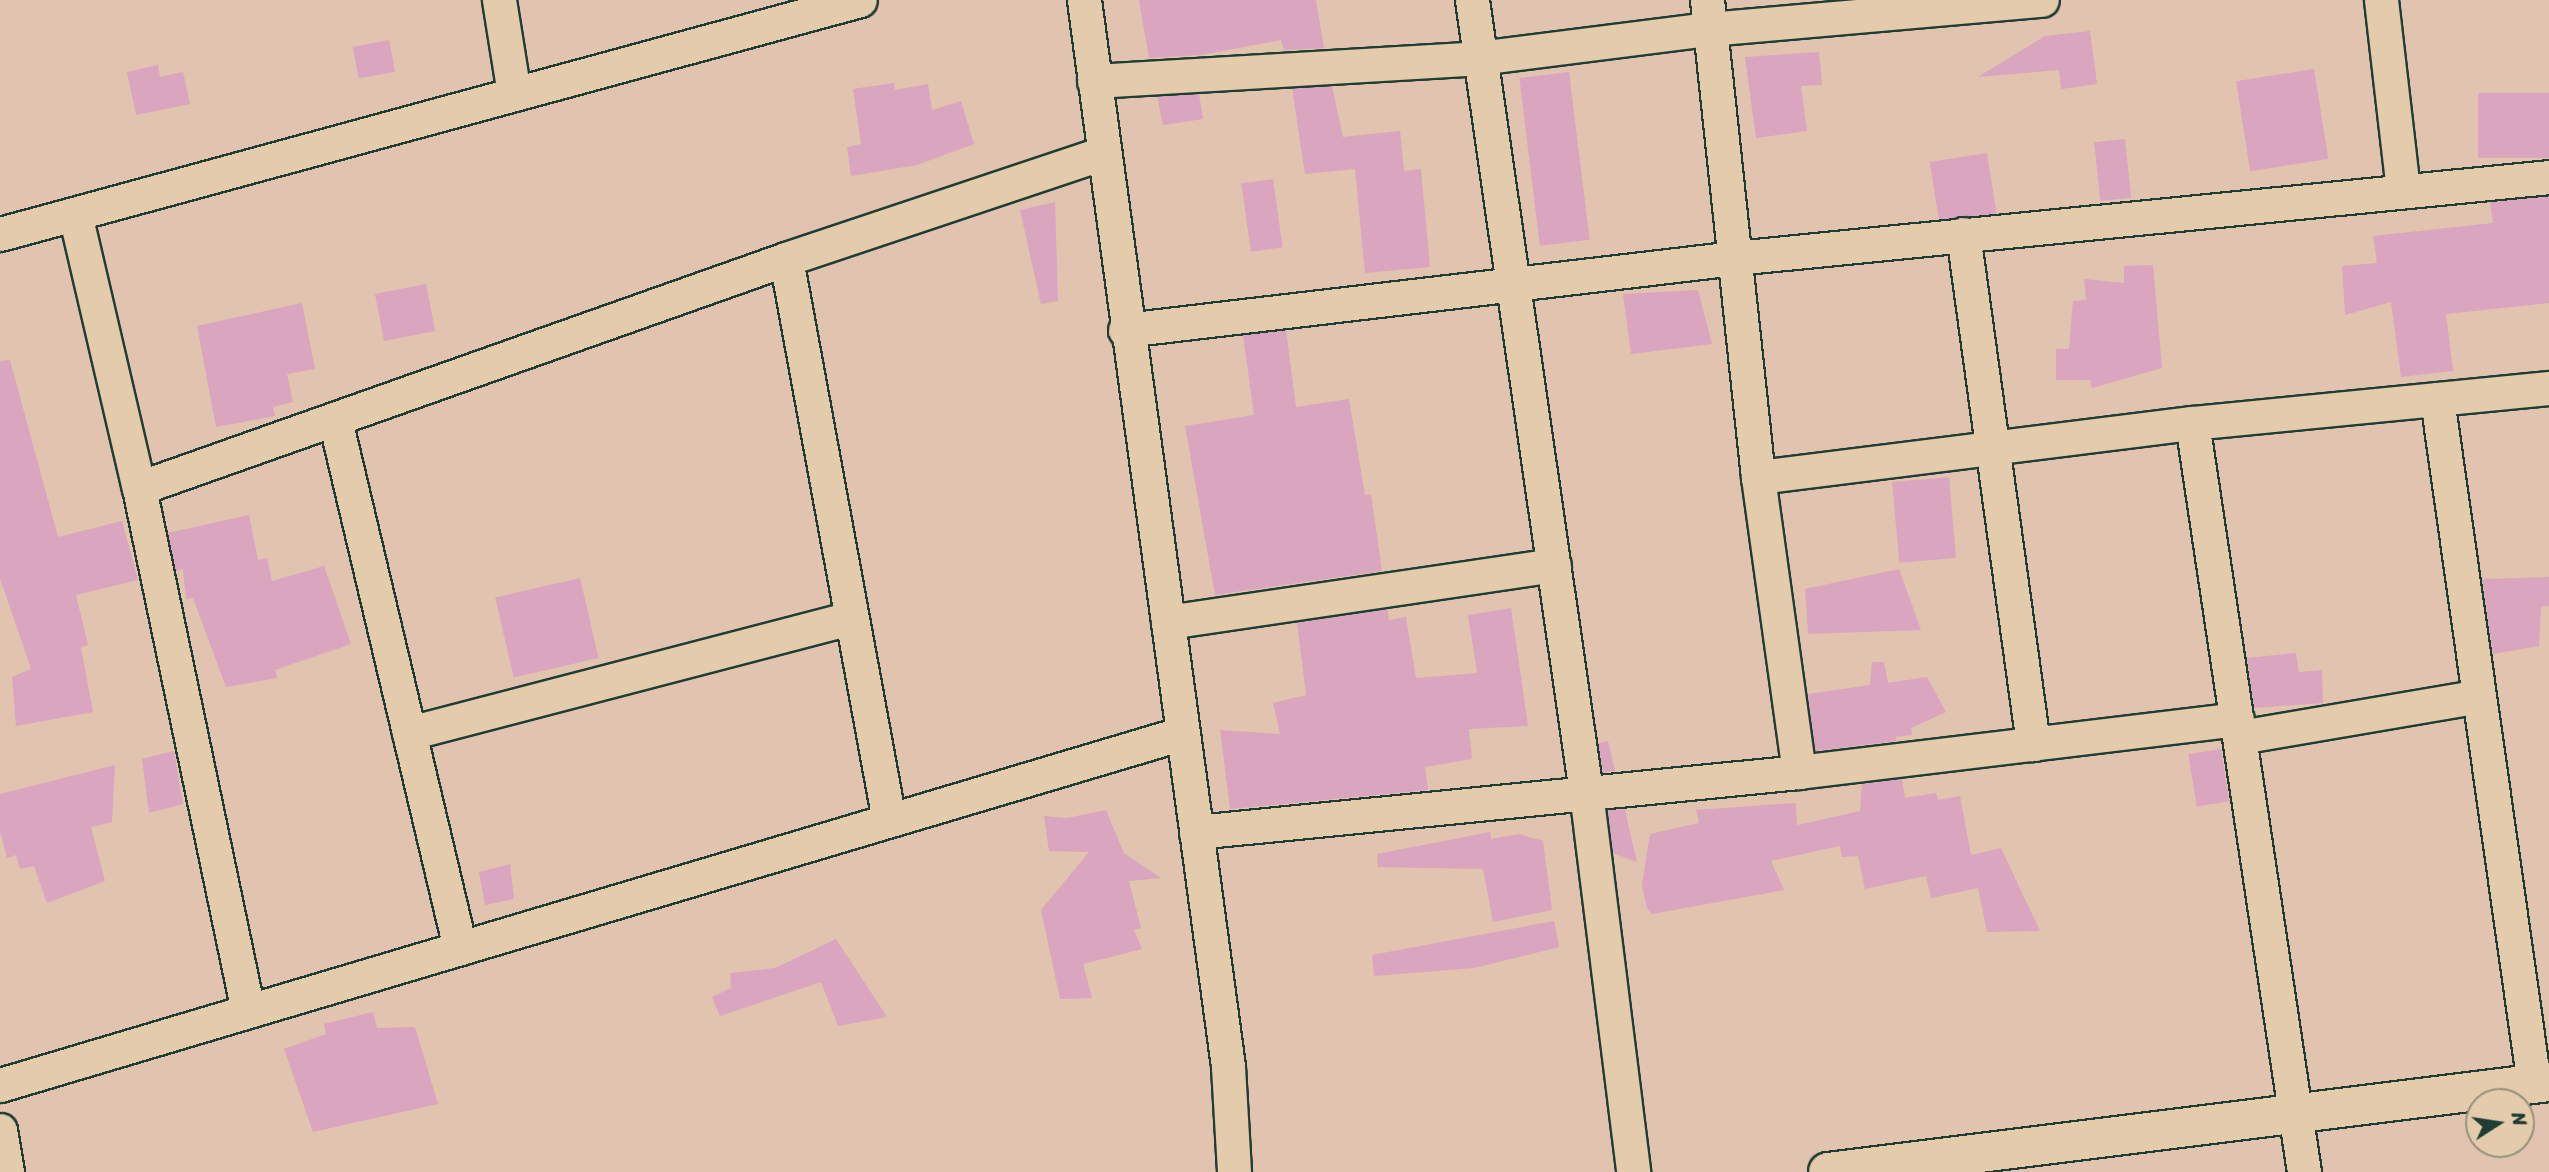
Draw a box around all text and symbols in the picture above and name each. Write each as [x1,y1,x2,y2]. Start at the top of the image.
north arrow [2465,1088,2535,1158]
text: N [2502,1109,2537,1129]

